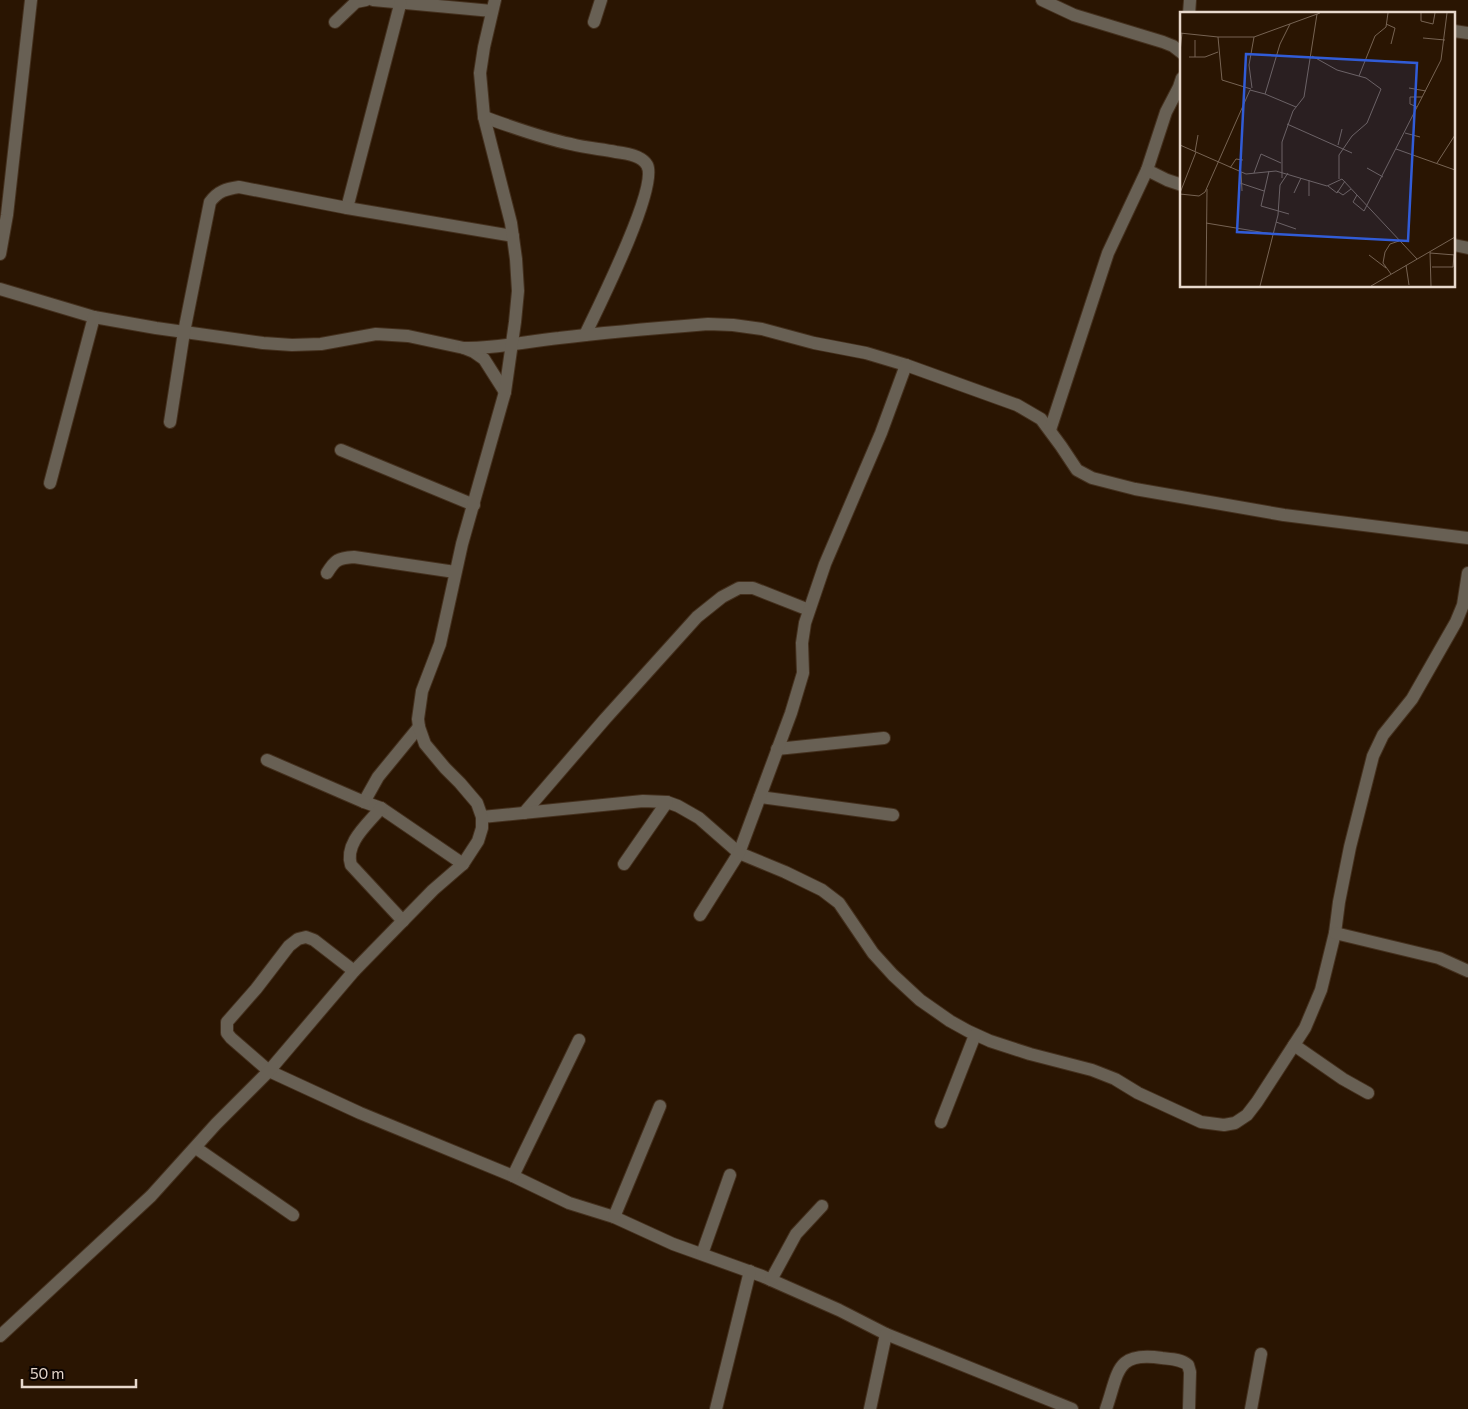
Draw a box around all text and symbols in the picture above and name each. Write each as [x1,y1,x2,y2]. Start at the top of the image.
inset map [1180,12,1456,288]
scale bar [22,1356,136,1388]
text: 50 m [30,1364,64,1382]

